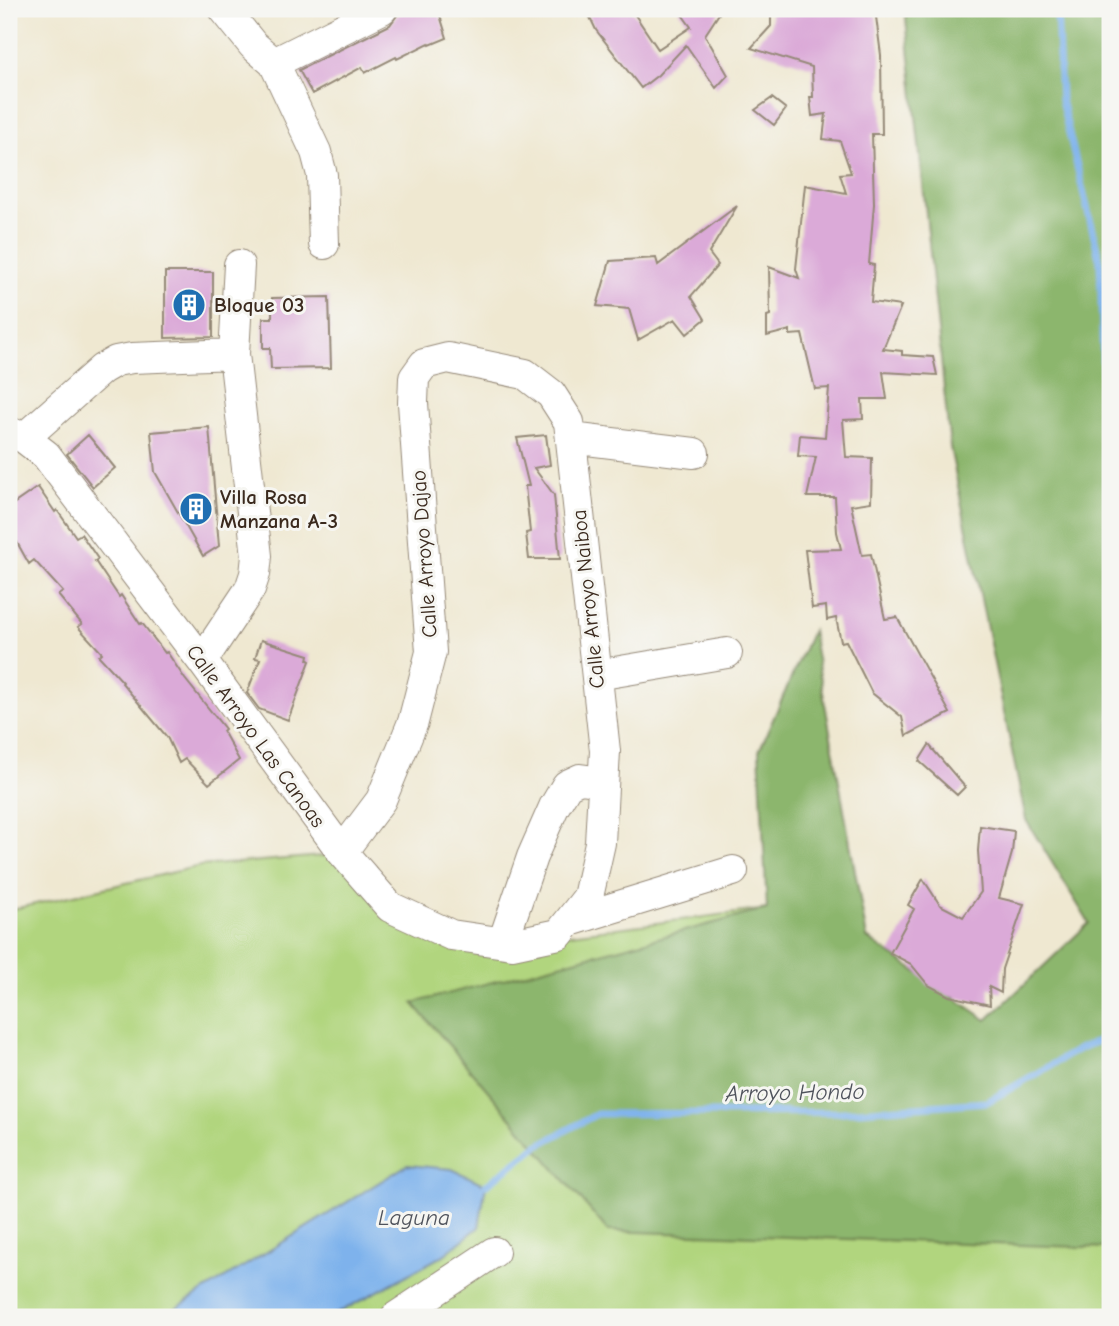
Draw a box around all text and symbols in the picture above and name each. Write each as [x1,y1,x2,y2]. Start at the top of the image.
building icon: Bloque 03 [170,286,208,324]
place label: Bloque 03 [214,293,304,317]
street label: Calle Arroyo Dajao [406,469,442,639]
place label: Villa Rosa Manzana A-3 [220,485,338,533]
building icon: Villa Rosa Manzana A-3 [177,490,215,528]
street label: Calle Arroyo Naiboa [567,508,609,690]
street label: Calle Arroyo Las Canoas [182,640,330,832]
water label: Arroyo Hondo [724,1078,865,1107]
water label: Laguna [378,1204,450,1231]

